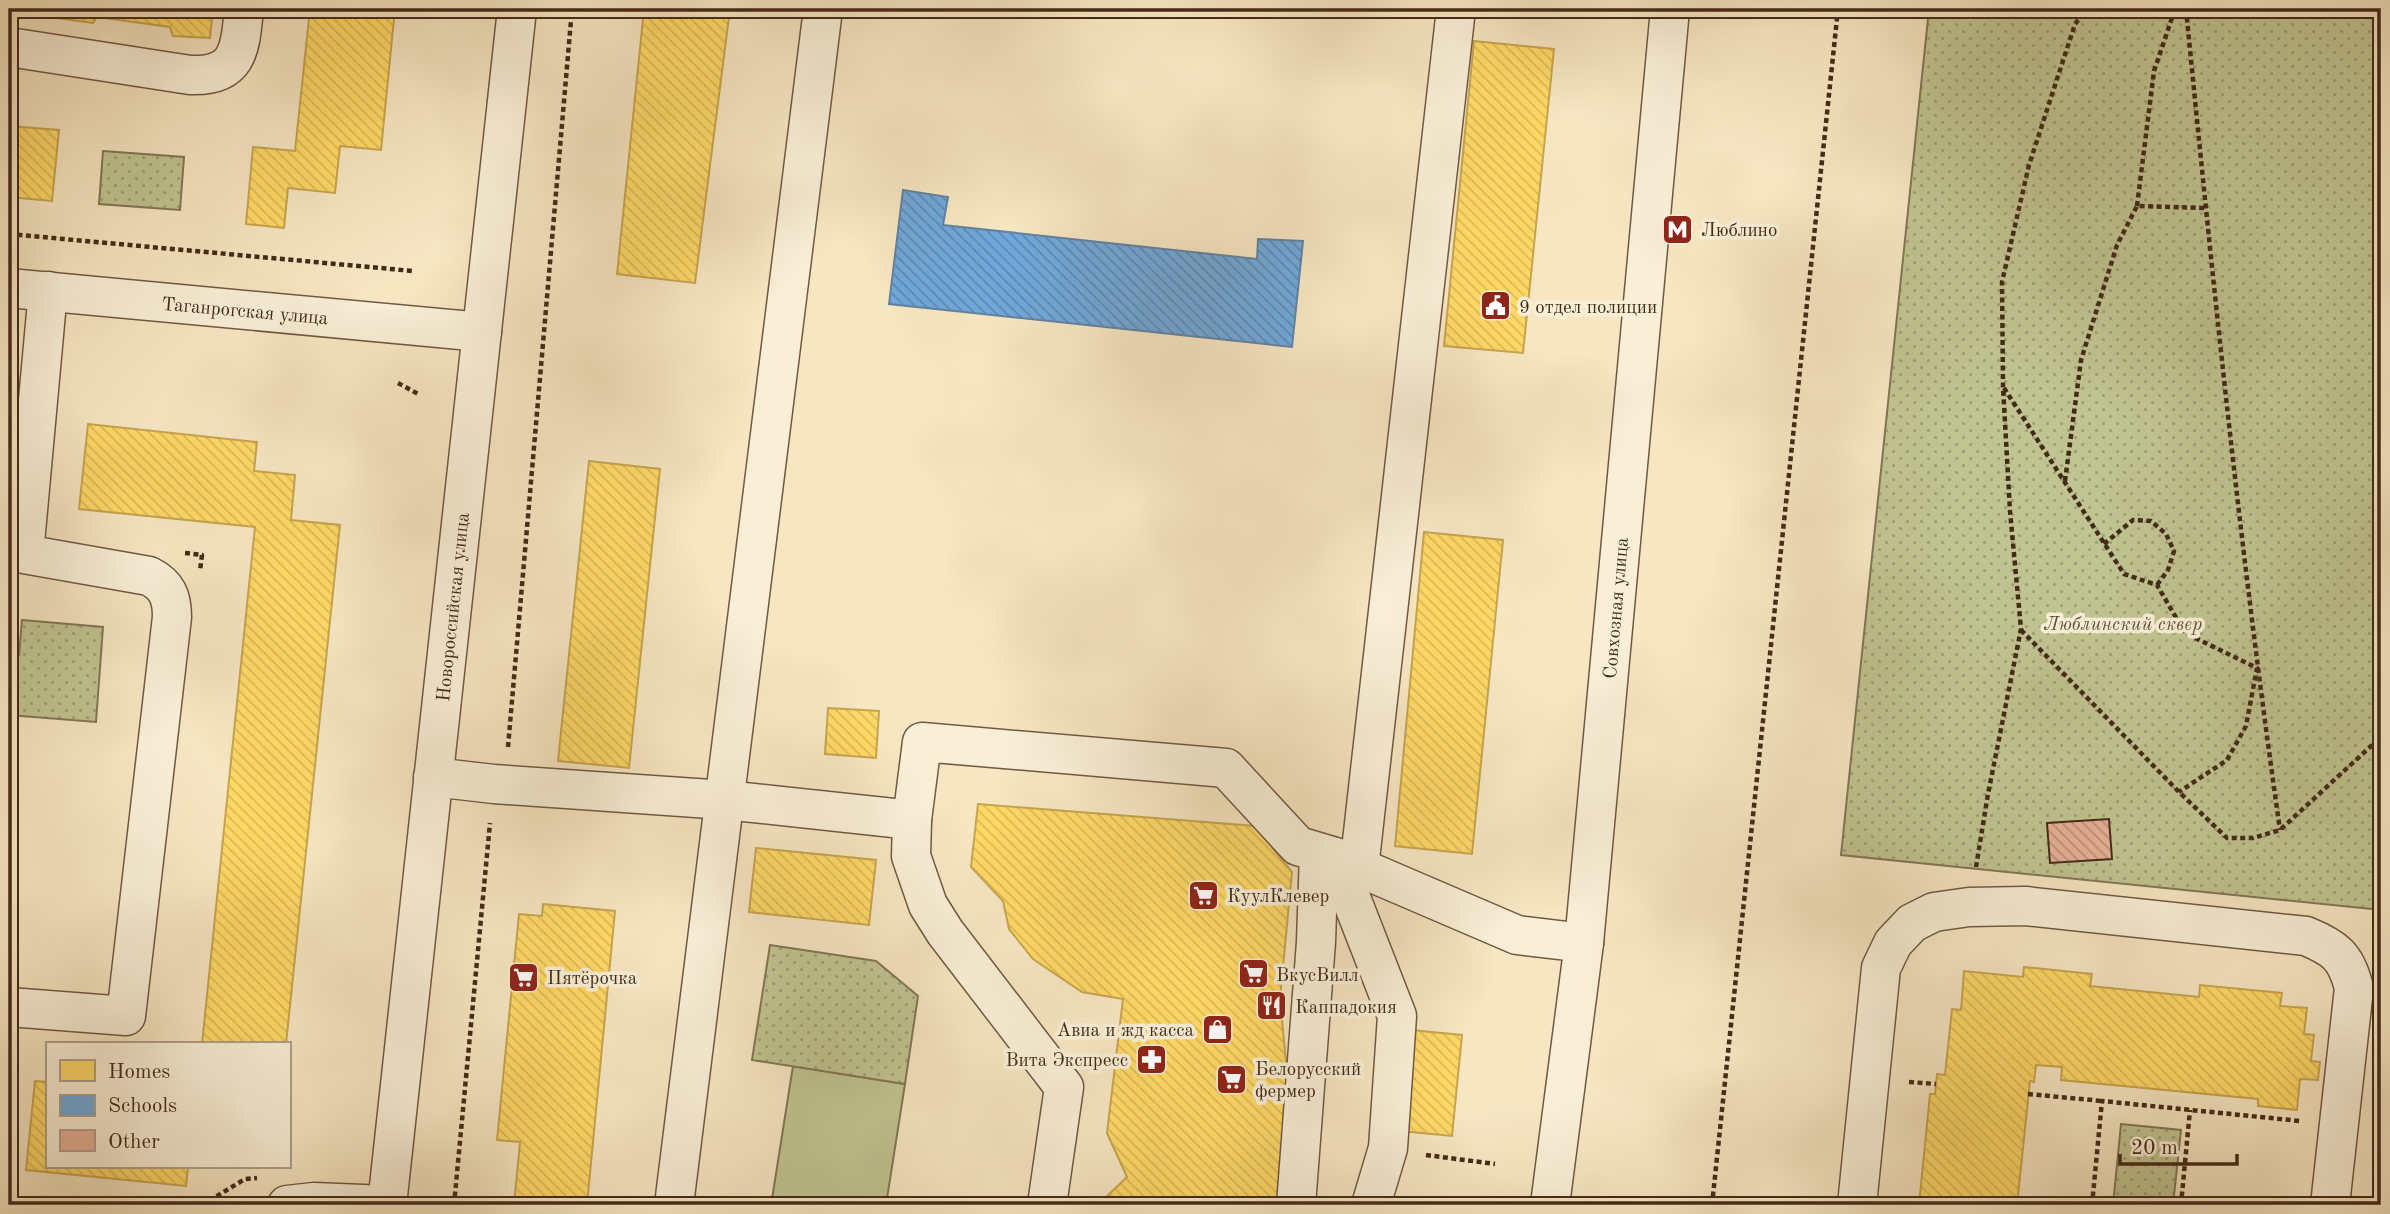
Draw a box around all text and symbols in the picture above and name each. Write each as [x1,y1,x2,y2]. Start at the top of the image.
metro station icon: Люблино [1661,212,1695,246]
place label: Люблино [1701,222,1777,241]
public building icon: 9 отдел полиции [1479,289,1513,323]
street label: Таганрогская улица [161,296,329,329]
place label: 9 отдел полиции [1519,299,1657,318]
street label: Новороссийская улица [435,511,474,703]
street label: Совхозная улица [1602,536,1633,680]
park label: Люблинский сквер [2044,615,2202,635]
supermarket icon: КуулКлевер [1187,878,1221,912]
place label: КуулКлевер [1227,888,1329,907]
supermarket icon: ВкусВилл [1236,957,1270,991]
supermarket icon: Пятёрочка [507,960,541,994]
place label: ВкусВилл [1276,967,1359,986]
place label: Пятёрочка [547,970,638,989]
restaurant icon: Каппадокия [1255,989,1289,1023]
place label: Каппадокия [1295,999,1397,1018]
shop icon: Авиа и жд касса [1200,1012,1234,1046]
place label: Авиа и жд касса [1057,1022,1195,1041]
legend [46,1042,290,1168]
pharmacy icon: Вита Экспресс [1134,1042,1168,1076]
place label: Вита Экспресс [1005,1052,1128,1071]
place label: Белорусский фермер [1255,1061,1361,1102]
text: Homes [108,1062,170,1083]
supermarket icon: Белорусский фермер [1215,1062,1249,1096]
text: Schools [108,1096,177,1117]
scale bar [2120,1123,2238,1167]
text: Other [108,1132,160,1153]
text: 20 m [2131,1138,2178,1159]

